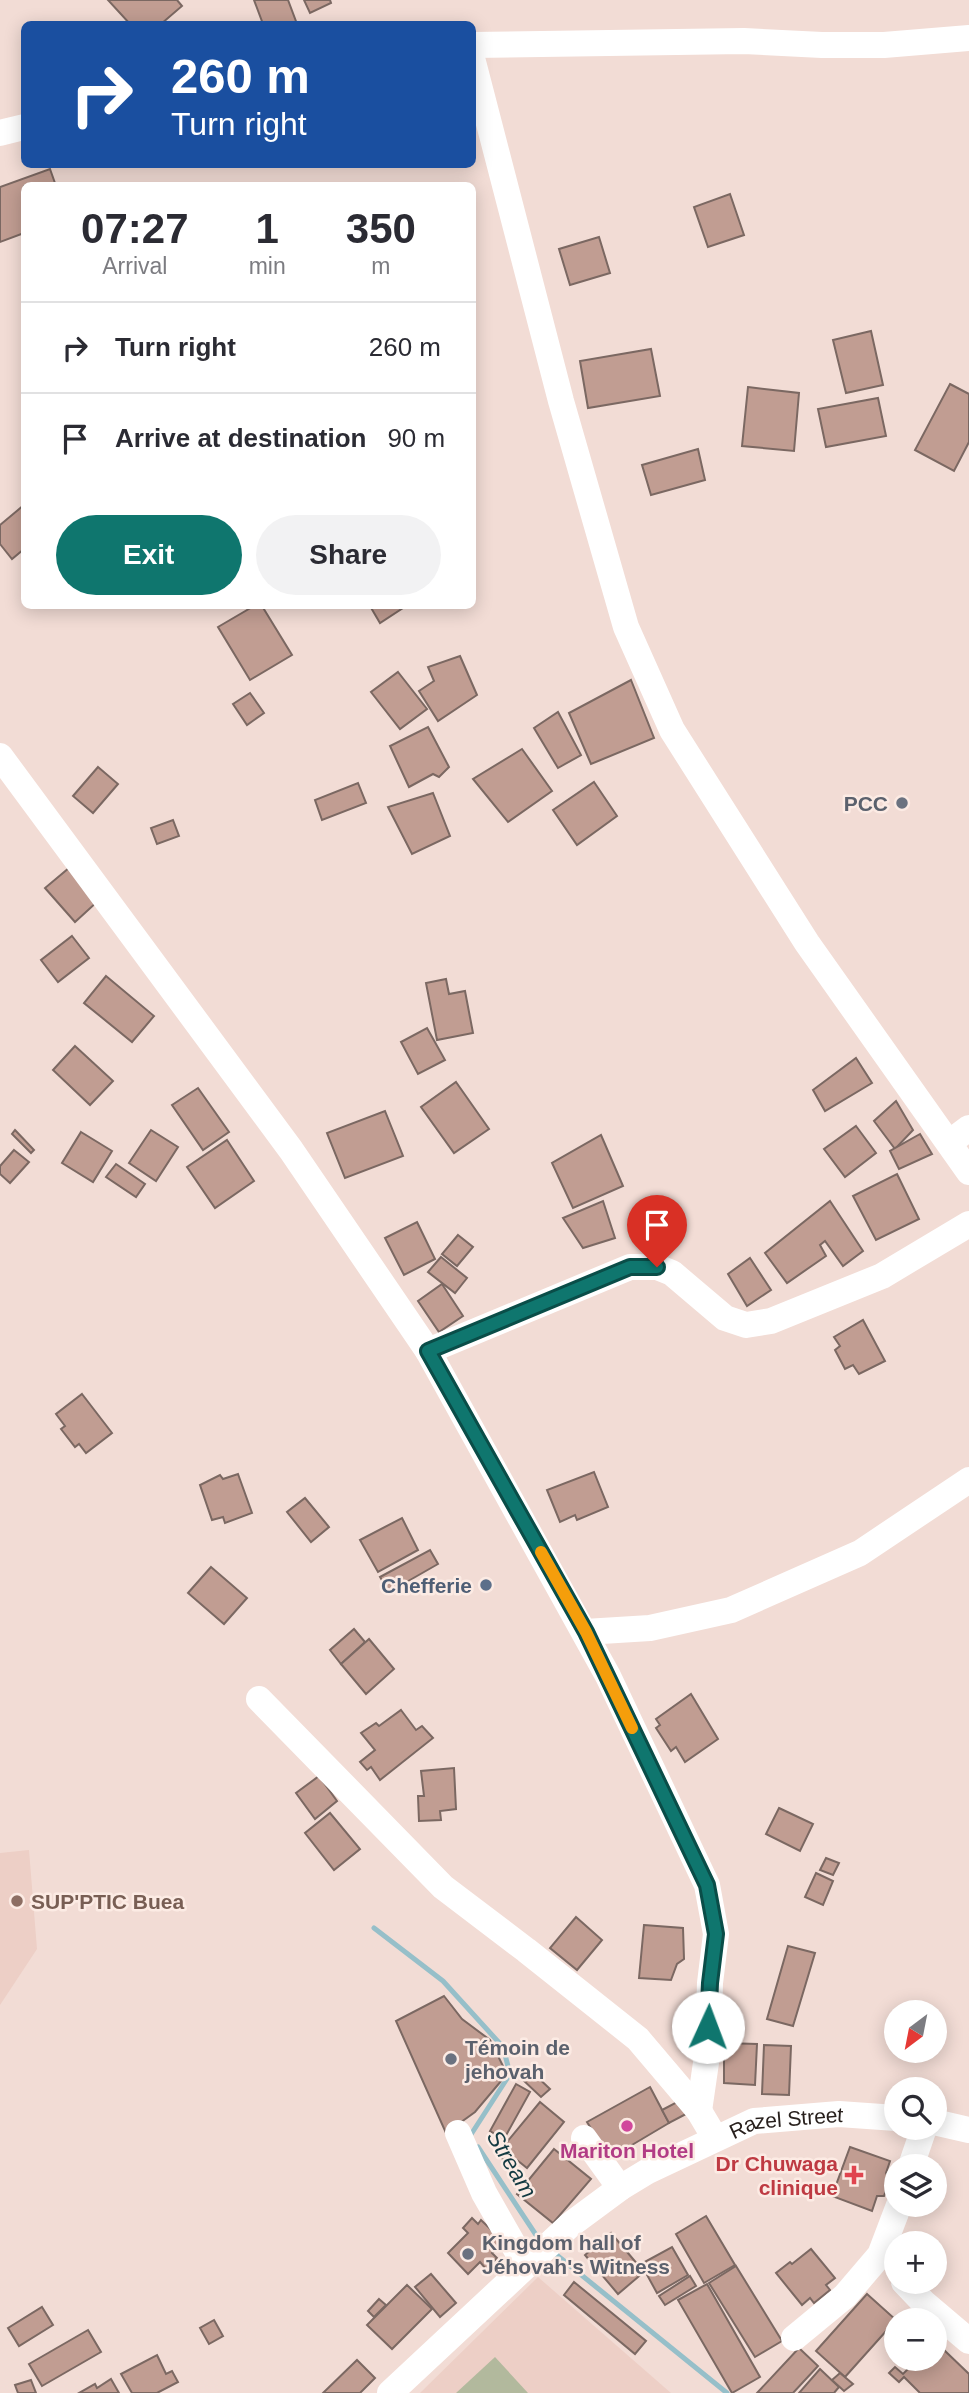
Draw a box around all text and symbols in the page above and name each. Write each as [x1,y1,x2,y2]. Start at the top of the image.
icon: right [56,49,147,140]
text: 260 m [171,49,310,103]
text: Turn right [171,106,307,142]
text: 07:27 [81,205,189,252]
text: 1 [255,205,279,252]
text: 350 [346,205,416,252]
text: Arrival [102,253,167,279]
text: min [249,253,286,279]
text: m [371,253,390,279]
icon: right [56,329,94,367]
text: Turn right [115,332,236,362]
text: 260 m [369,332,441,362]
icon: arrive [56,420,94,458]
text: Arrive at destination [115,423,366,453]
text: 90 m [387,423,445,453]
button: Exit [56,515,242,595]
button: Share [256,515,441,595]
place label: PCC [844,792,888,815]
marker: PCC [894,795,910,811]
pin [627,1195,687,1267]
icon: arrive [638,1206,676,1244]
place label: Chefferie [381,1574,472,1597]
marker: Chefferie [478,1577,494,1593]
place label: SUP'PTIC Buea [31,1890,185,1913]
marker: SUP'PTIC Buea [9,1893,25,1909]
position arrow [671,1990,745,2064]
north arrow [884,2000,947,2063]
map controls [884,2000,947,2371]
place label: Témoin de jehovah [464,2036,570,2083]
marker: Témoin de jehovah [443,2051,459,2067]
button: search [884,2077,947,2140]
street label: Razel Street [725,2102,844,2143]
marker: Mariton Hotel [619,2118,635,2134]
water label: Stream [482,2126,542,2202]
place label: Mariton Hotel [560,2139,694,2162]
place label: Dr Chuwaga clinique [715,2152,838,2199]
button: layers [884,2154,947,2217]
marker: Dr Chuwaga clinique [844,2165,864,2185]
place label: Kingdom hall of Jéhovah's Witness [482,2231,670,2278]
button: + [884,2231,947,2294]
marker: Kingdom hall of Jéhovah's Witness [460,2246,476,2262]
button: − [884,2308,947,2371]

